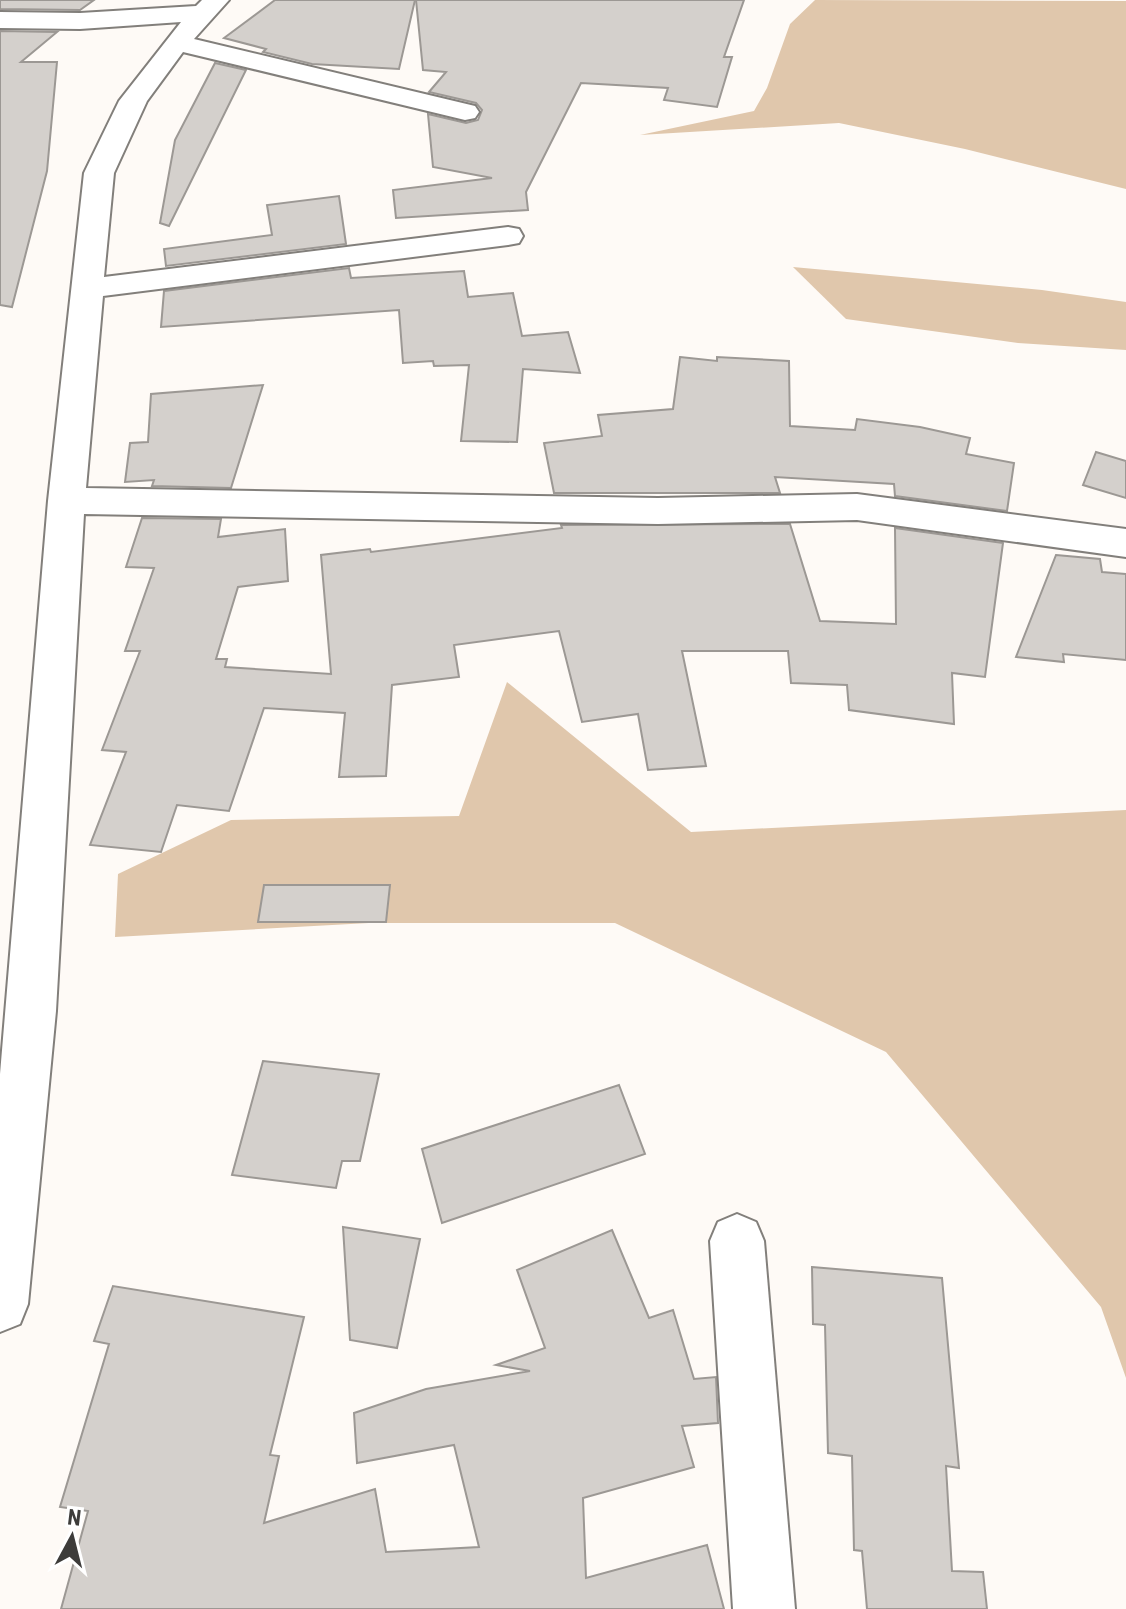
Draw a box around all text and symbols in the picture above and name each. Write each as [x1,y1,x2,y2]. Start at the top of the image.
north arrow [32,1497,112,1577]
text: N [66,1504,83,1531]

